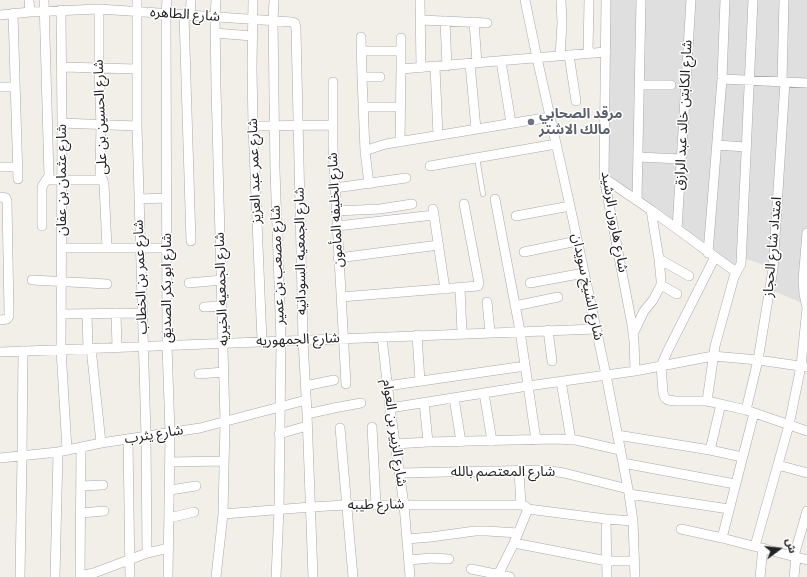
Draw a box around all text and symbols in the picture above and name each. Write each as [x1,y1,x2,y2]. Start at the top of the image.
street label: شارع الطاهره [149,4,221,26]
street label: شارع الكابتن خالد عبد الرازق [672,39,696,191]
street label: شارع الحسين بن على [91,59,111,175]
place label: مرقد الصحابي مالك الاشتر [539,106,622,138]
marker: مرقد الصحابي مالك الاشتر [526,117,536,127]
street label: شارع عمر عبد العزيز [245,118,265,224]
street label: شارع عثمان بن عفان [54,124,70,236]
street label: شارع الخليفه المأمون [325,152,347,268]
street label: شارع هارون الرشيد [597,170,631,274]
street label: شارع الجمعيه السودانيه [291,187,311,315]
street label: امتداد شارع الحجاز [760,196,786,298]
street label: شارع مصعب بن عمير [268,205,288,325]
street label: شارع عمر بن الخطاب [131,219,151,335]
street label: شارع الجمعيه الخيريه [212,232,232,346]
street label: شارع الشيخ سويدان [567,232,607,342]
street label: شارع ابو بكر الصديق [159,233,175,343]
street label: شارع الجمهوريه [256,330,340,350]
street label: شارع الزبير بن العوام [378,378,410,488]
street label: شارع يثرب [123,422,185,448]
street label: شارع المعتصم بالله [451,464,555,480]
street label: شارع طيبه [348,496,404,514]
north arrow [759,529,799,569]
text: ش [783,537,799,555]

